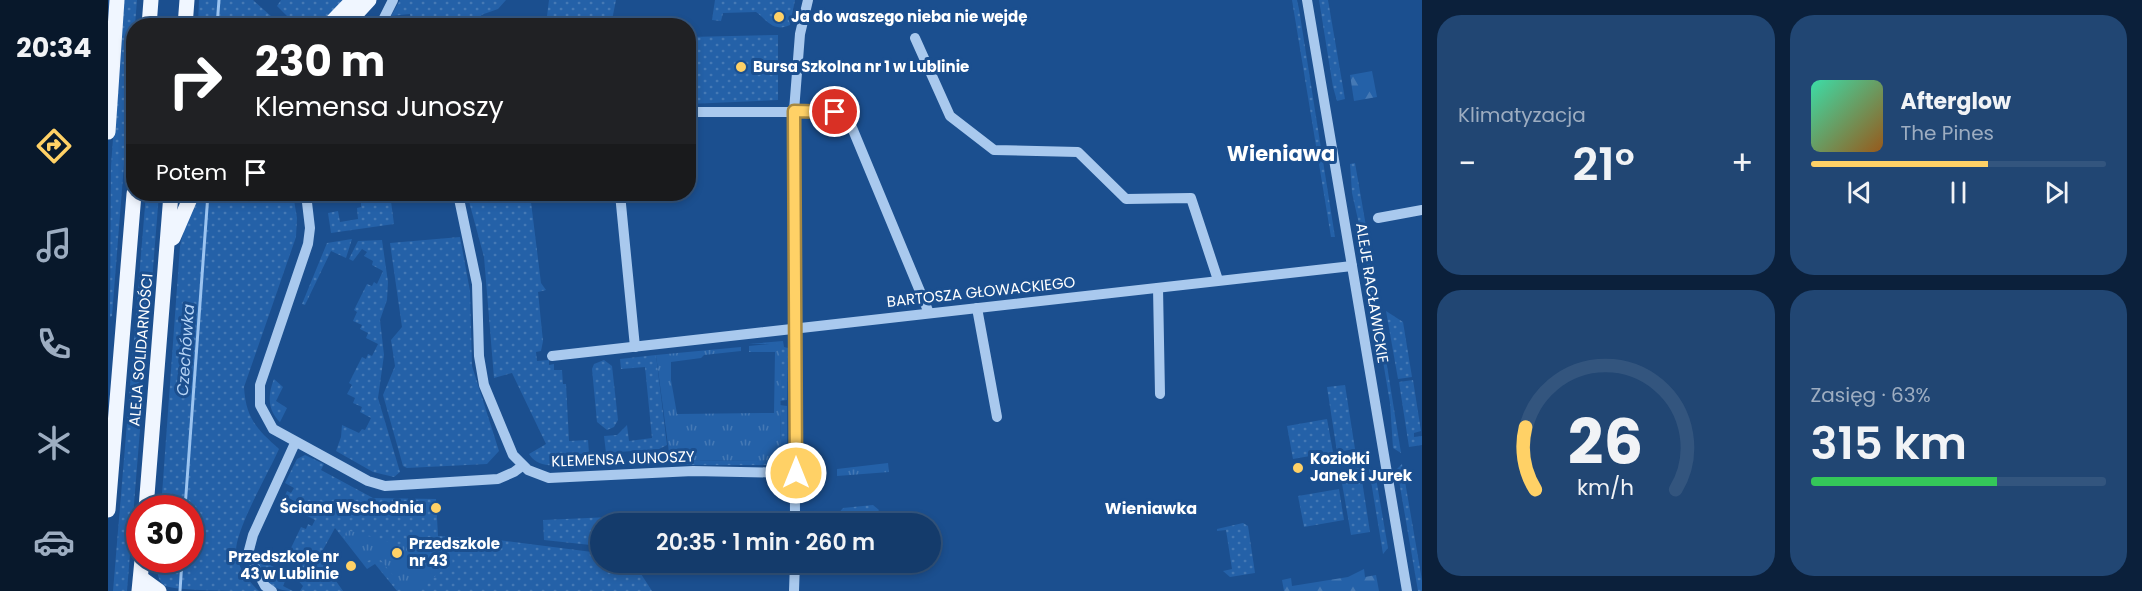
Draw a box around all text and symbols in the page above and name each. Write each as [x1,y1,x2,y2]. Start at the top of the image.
place label: Ja do waszego nieba nie wejdę [791,6,1027,27]
marker: Ja do waszego nieba nie wejdę [772,10,786,24]
text: 20:34 [16,29,92,66]
text: 230 m [255,32,385,91]
icon: right [156,42,234,120]
place label: Bursa Szkolna nr 1 w Lublinie [753,56,969,77]
marker: Bursa Szkolna nr 1 w Lublinie [734,60,748,74]
pin [809,86,860,137]
text: Afterglow [1901,86,2011,117]
text: Klemensa Junoszy [255,88,504,125]
icon: arrive [818,95,851,128]
text: Klimatyzacja [1458,101,1586,129]
text: The Pines [1901,119,1994,147]
icon: directions [33,125,75,167]
text: 21° [1573,133,1635,196]
district label: Wieniawa [1227,139,1335,168]
text: − [1458,140,1476,187]
text: + [1731,140,1754,187]
icon: arrive [239,156,272,189]
text: Potem [156,157,227,188]
icon: previous [1843,176,1876,209]
icon: pause [1942,176,1975,209]
icon: next [2040,176,2073,209]
street label: ALEJE RACŁAWICKIE [1351,221,1394,365]
icon: music [33,224,75,266]
street label: BARTOSZA GŁOWACKIEGO [886,271,1077,312]
street label: ALEJA SOLIDARNOŚCI [123,273,158,427]
water label: Czechówka [171,303,200,397]
icon: phone [33,323,75,365]
text: Zasięg · 63% [1811,381,1931,409]
text: 26 [1568,398,1643,486]
text: 315 km [1811,412,1967,475]
icon: climate [33,422,75,464]
position arrow [764,441,828,505]
street label: KLEMENSA JUNOSZY [551,445,695,471]
place label: Koziołki Janek i Jurek [1310,448,1413,486]
marker: Koziołki Janek i Jurek [1291,461,1305,475]
text: km/h [1577,472,1634,503]
speed limit sign: 30 [126,495,204,573]
place label: Ściana Wschodnia [280,497,424,518]
district label: Wieniawka [1105,497,1197,520]
marker: Ściana Wschodnia [429,501,443,515]
icon: car [33,521,75,563]
text: 20:35 · 1 min · 260 m [656,527,875,558]
place label: Przedszkole nr 43 [409,533,500,571]
place label: Przedszkole nr 43 w Lublinie [228,546,340,584]
marker: Przedszkole nr 43 [390,546,404,560]
marker: Przedszkole nr 43 w Lublinie [344,559,358,573]

